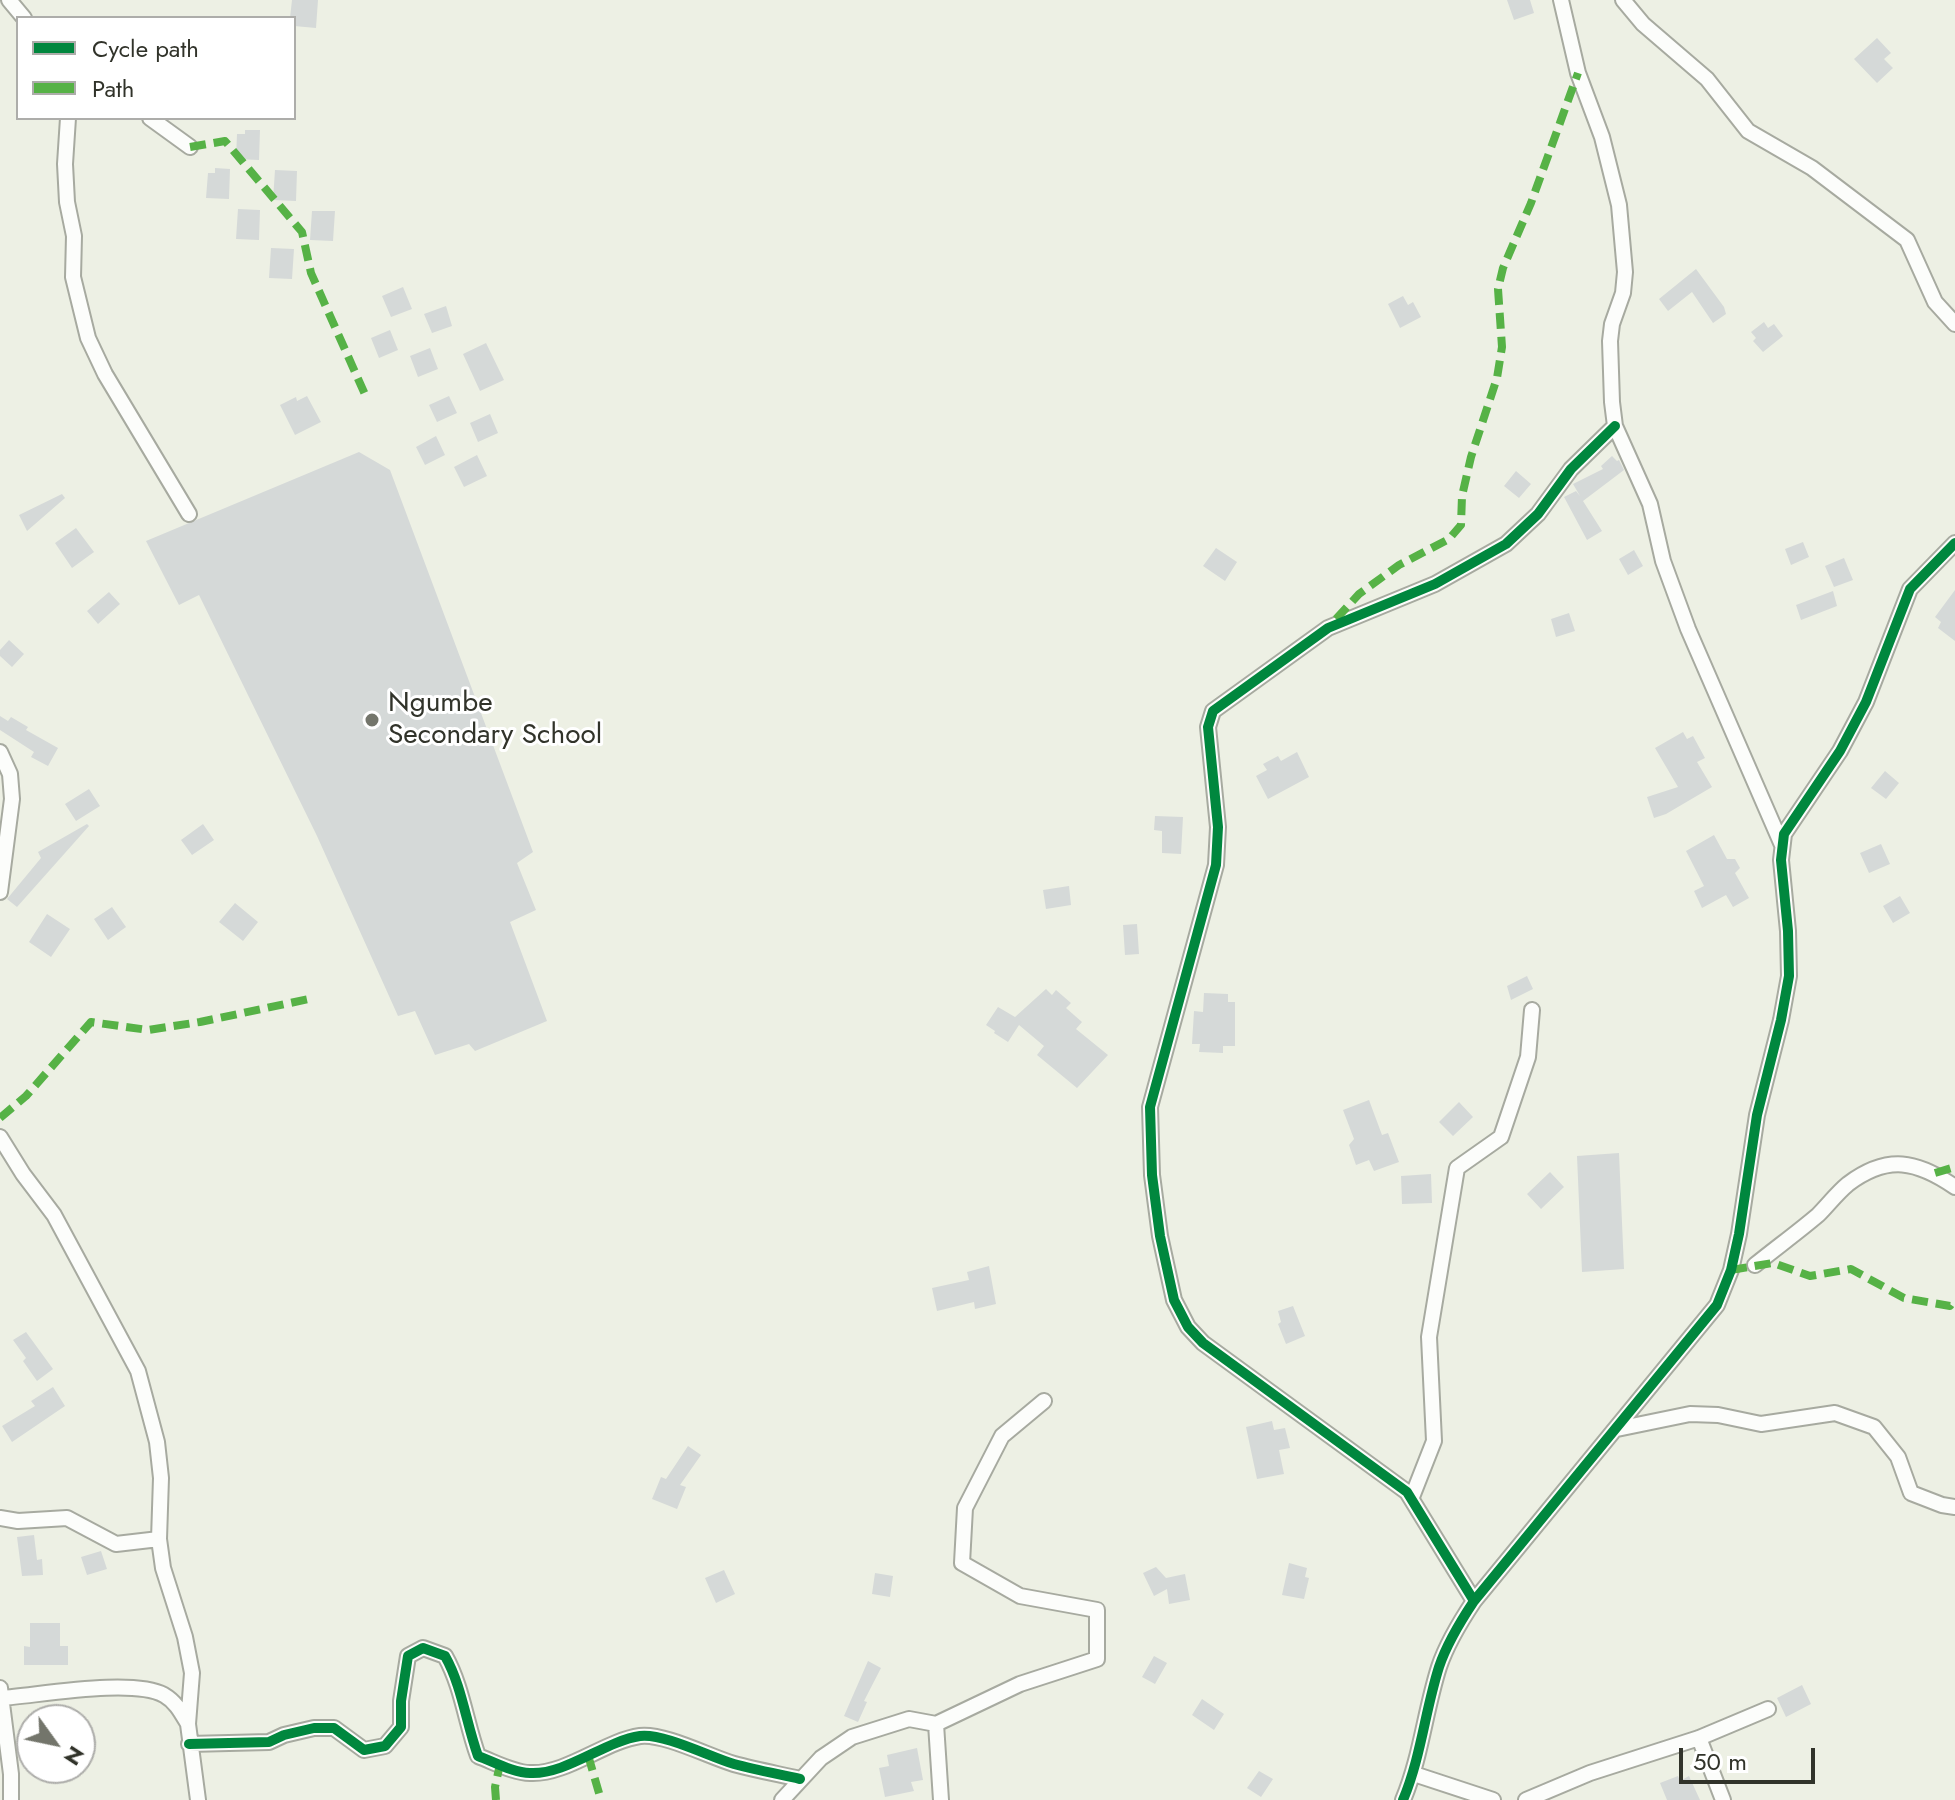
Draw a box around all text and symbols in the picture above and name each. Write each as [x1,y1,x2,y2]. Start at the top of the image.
legend [16,16,296,120]
text: Cycle path [92,31,199,66]
text: Path [92,71,134,106]
place label: Ngumbe Secondary School [388,687,602,753]
marker: Ngumbe Secondary School [363,711,381,729]
north arrow [16,1704,96,1784]
scale bar [1683,1732,1819,1782]
text: N [56,1740,93,1772]
text: 50 m [1693,1744,1747,1779]

